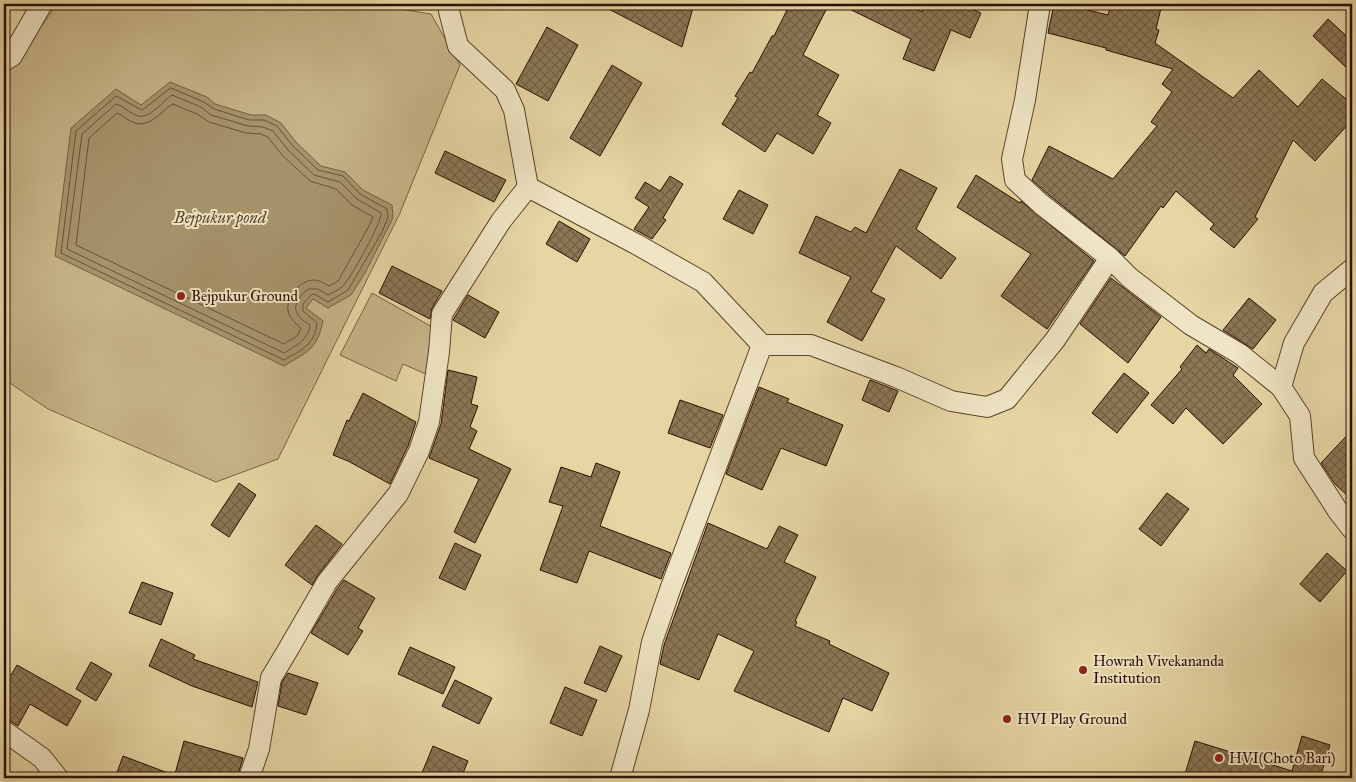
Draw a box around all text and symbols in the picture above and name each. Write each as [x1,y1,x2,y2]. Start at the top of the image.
water label: Bejpukur pond [173,208,268,228]
place label: Bejpukur Ground [191,287,298,305]
marker: Bejpukur Ground [175,290,187,302]
place label: Howrah Vivekananda Institution [1093,652,1225,687]
marker: Howrah Vivekananda Institution [1077,664,1089,676]
place label: HVI Play Ground [1017,710,1127,728]
marker: HVI Play Ground [1001,713,1013,725]
place label: HVI(Choto Bari) [1229,749,1336,768]
marker: HVI(Choto Bari) [1213,752,1225,764]

